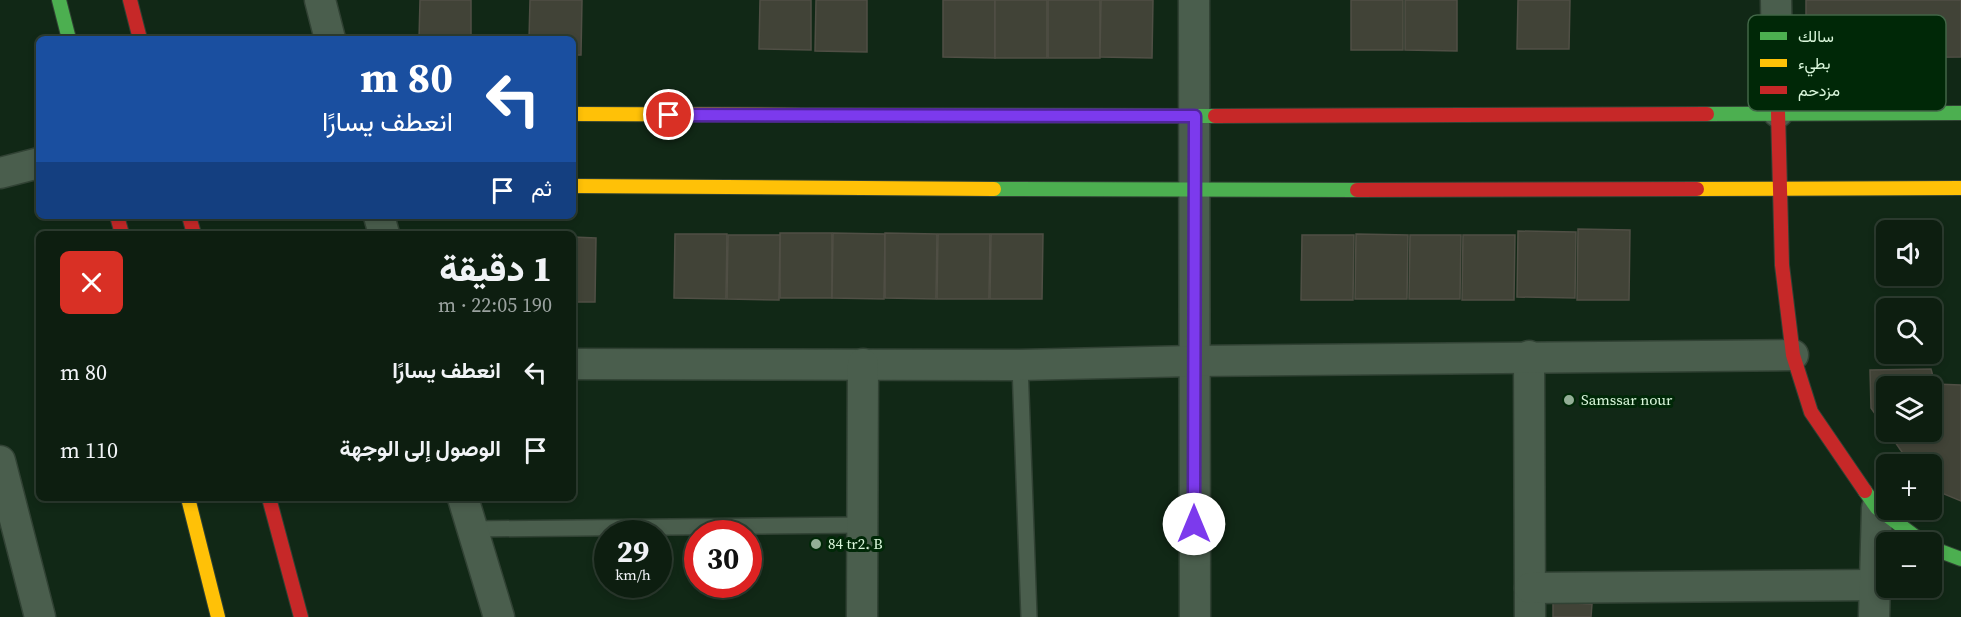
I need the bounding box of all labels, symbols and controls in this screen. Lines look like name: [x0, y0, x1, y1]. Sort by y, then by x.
legend: [1748, 15, 1946, 111]
text: سالك: [1798, 25, 1834, 47]
text: 80 m: [360, 48, 453, 106]
text: بطيء: [1798, 52, 1830, 77]
icon: left: [474, 60, 552, 138]
text: مزدحم: [1798, 79, 1840, 101]
pin: [643, 89, 694, 140]
icon: arrive: [652, 98, 685, 131]
text: انعطف يسارًا: [322, 103, 453, 140]
text: ثم: [531, 173, 552, 203]
icon: arrive: [486, 174, 519, 207]
map controls: [1876, 220, 1942, 598]
button: sound: [1876, 220, 1942, 286]
text: 1 دقيقة: [439, 244, 552, 293]
button: close: [60, 251, 123, 314]
text: 190 m · 22:05: [438, 291, 552, 319]
button: search: [1876, 298, 1942, 364]
text: انعطف يسارًا: [392, 355, 501, 385]
icon: left: [519, 356, 552, 389]
text: 80 m: [60, 357, 107, 387]
button: layers: [1876, 376, 1942, 442]
place label: Samssar nour: [1581, 389, 1673, 410]
marker: Samssar nour: [1562, 393, 1576, 407]
text: الوصول إلى الوجهة: [339, 433, 501, 463]
icon: arrive: [519, 434, 552, 467]
text: 110 m: [60, 435, 118, 465]
button: +: [1876, 454, 1942, 520]
position arrow: [1162, 492, 1226, 556]
speed limit sign: 30: [684, 520, 762, 598]
text: 29: [617, 531, 649, 572]
button: −: [1876, 532, 1942, 598]
place label: 84 tr2. B: [828, 533, 883, 554]
marker: 84 tr2. B: [809, 537, 823, 551]
text: km/h: [615, 564, 651, 585]

